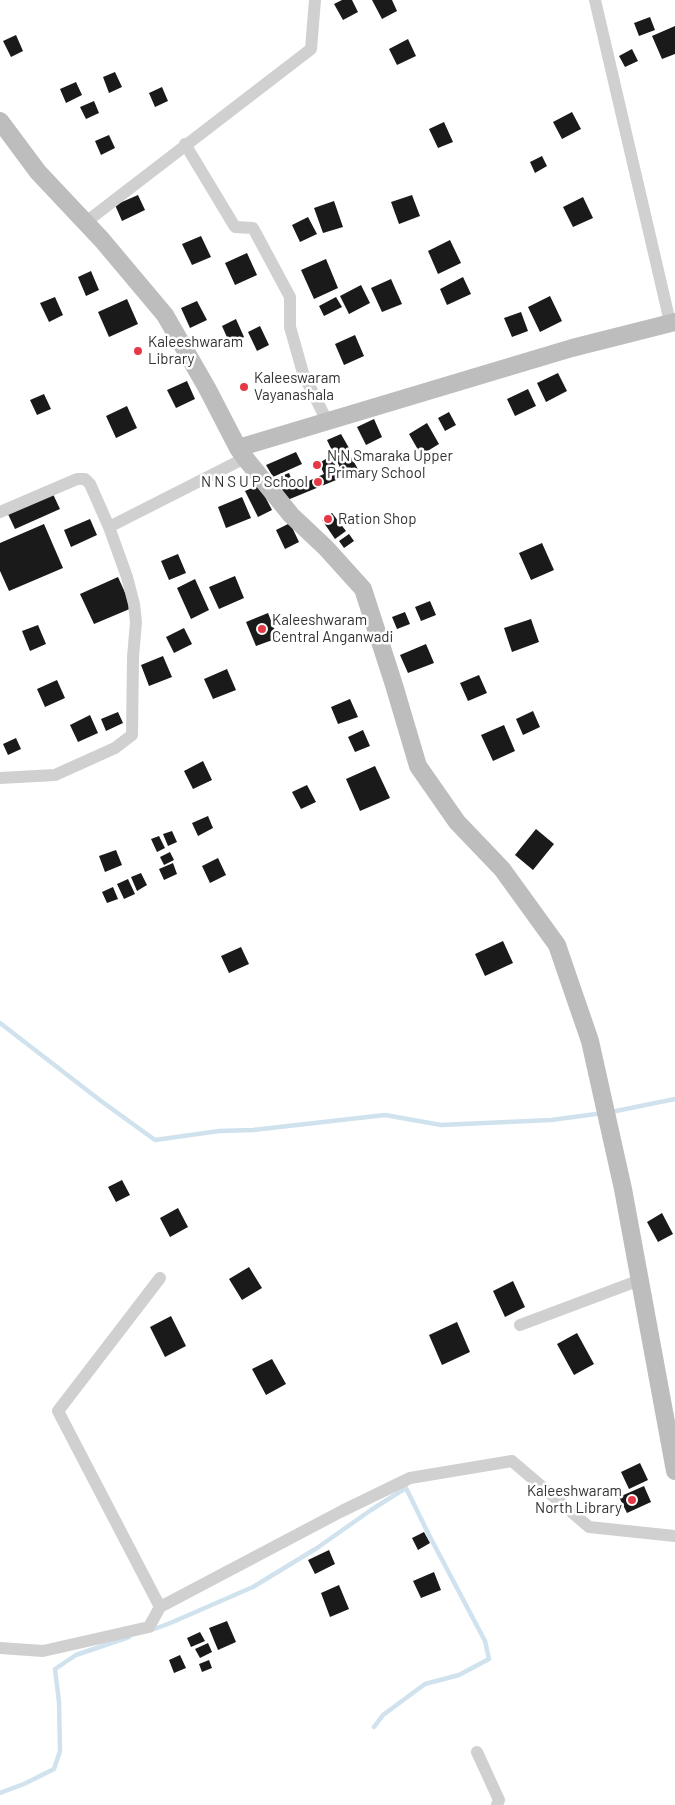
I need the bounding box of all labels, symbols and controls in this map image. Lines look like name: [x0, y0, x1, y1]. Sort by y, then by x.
place label: Kaleeshwaram Library: [148, 333, 243, 368]
marker: Kaleeshwaram Library: [132, 345, 144, 357]
place label: Kaleeswaram Vayanashala: [254, 369, 341, 404]
marker: Kaleeswaram Vayanashala: [238, 381, 250, 393]
place label: N N Smaraka Upper Primary School: [327, 447, 453, 482]
marker: N N Smaraka Upper Primary School: [311, 459, 323, 471]
place label: N N S U P School: [201, 473, 308, 491]
marker: N N S U P School: [312, 476, 324, 488]
place label: Ration Shop: [338, 510, 417, 528]
marker: Ration Shop: [322, 513, 334, 525]
place label: Kaleeshwaram Central Anganwadi: [272, 611, 393, 646]
marker: Kaleeshwaram Central Anganwadi: [256, 623, 268, 635]
place label: Kaleeshwaram North Library: [527, 1482, 622, 1517]
marker: Kaleeshwaram North Library: [626, 1494, 638, 1506]

